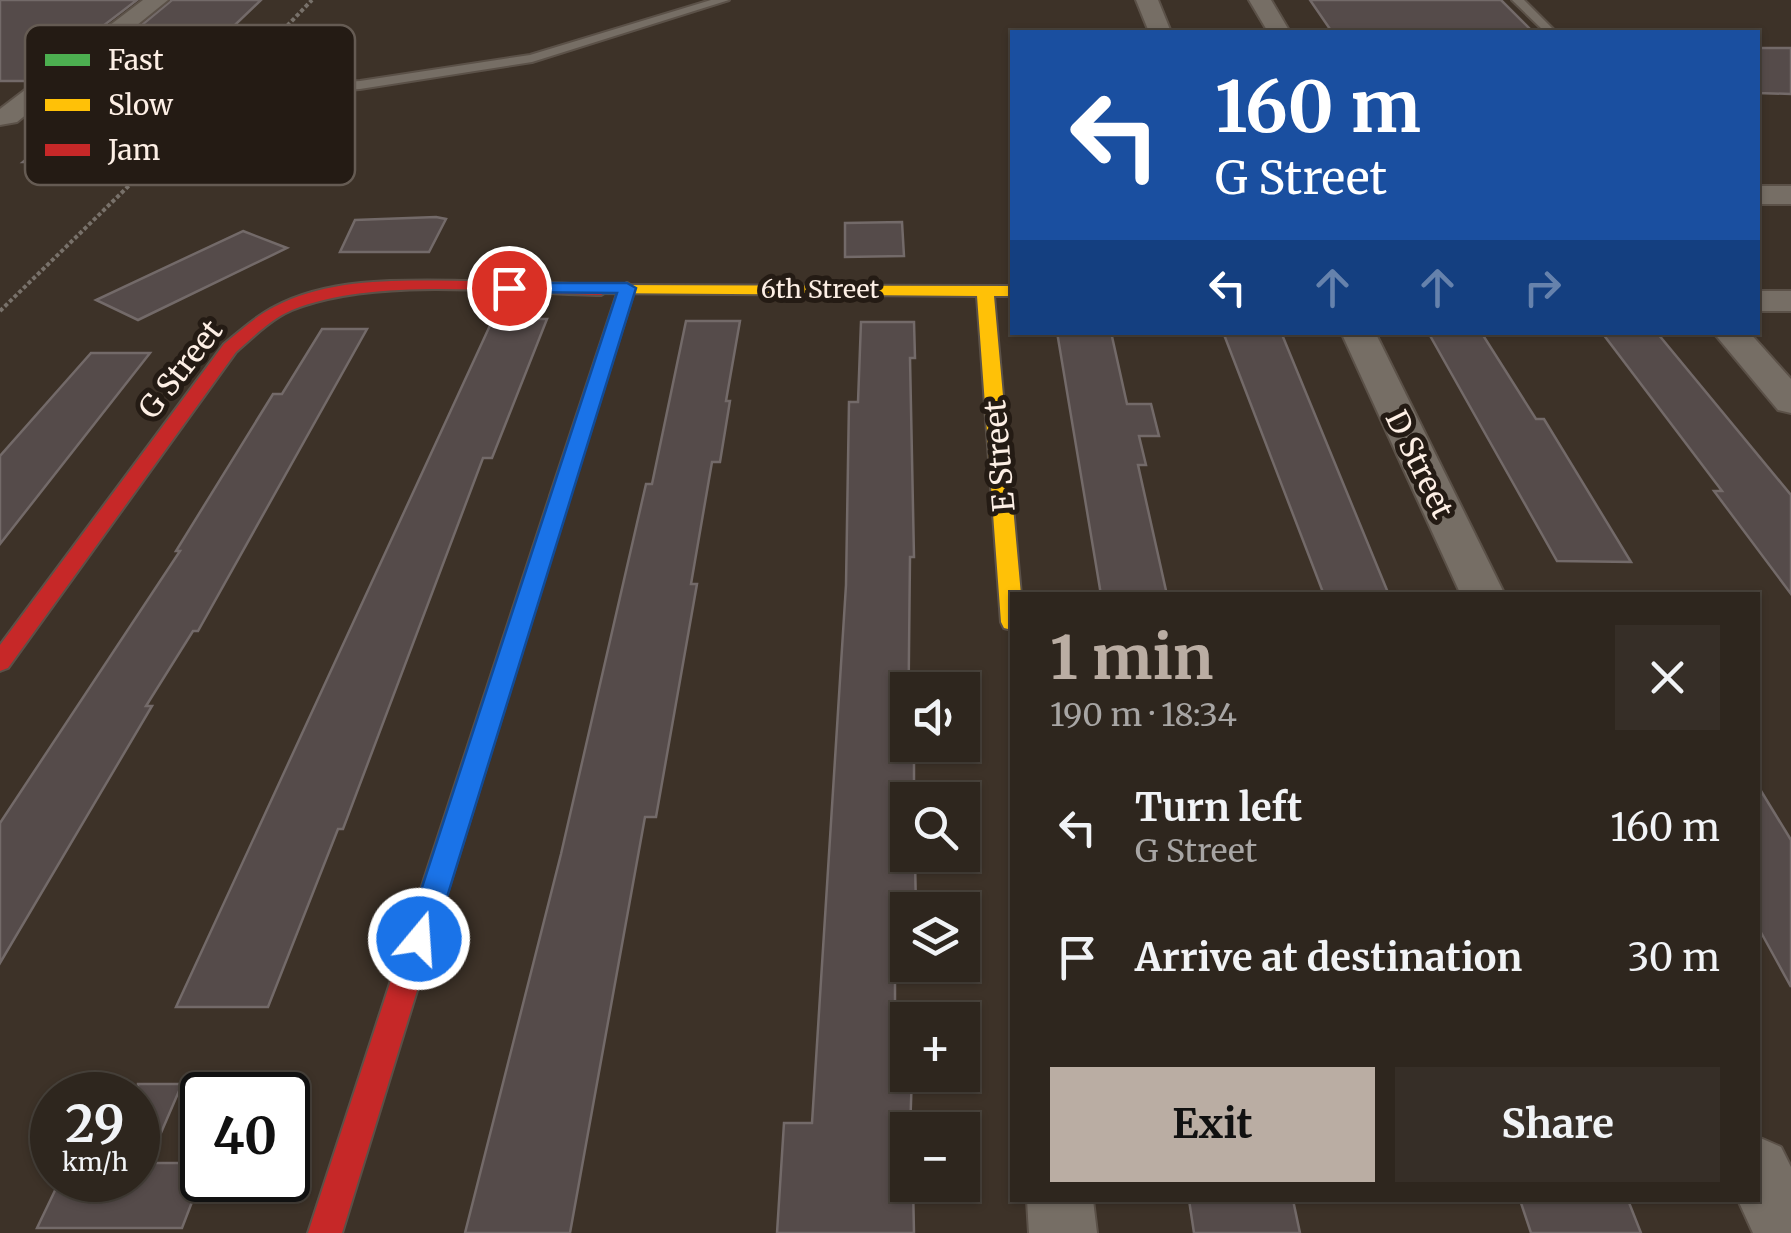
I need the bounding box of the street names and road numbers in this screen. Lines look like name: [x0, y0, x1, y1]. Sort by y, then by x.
street label: 6th Street: [761, 273, 879, 305]
street label: G Street: [130, 312, 230, 426]
street label: E Street: [975, 398, 1023, 513]
street label: D Street: [1378, 404, 1463, 524]

